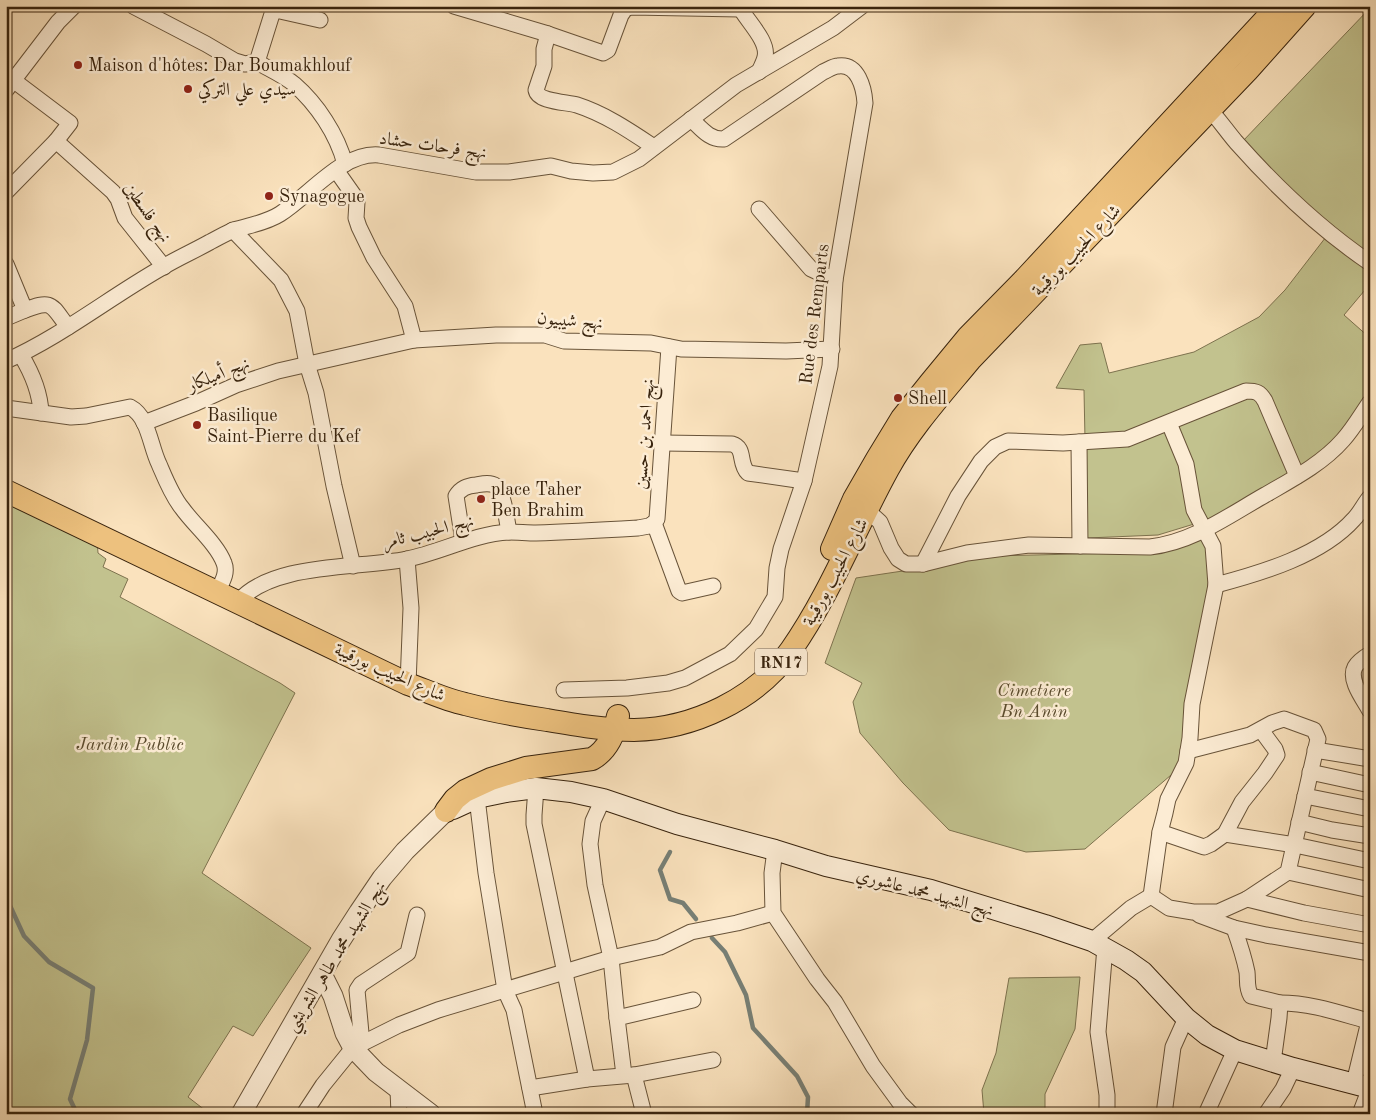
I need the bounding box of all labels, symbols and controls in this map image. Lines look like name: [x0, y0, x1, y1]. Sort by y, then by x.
place label: Maison d'hôtes: Dar Boumakhlouf: [88, 57, 352, 75]
marker: Maison d'hôtes: Dar Boumakhlouf: [72, 59, 84, 71]
place label: سيدي علي التركي: [198, 77, 296, 106]
marker: سيدي علي التركي: [182, 83, 194, 95]
street label: نهج فرحات حشاد: [377, 130, 488, 168]
street label: نهج فلسطين: [115, 179, 174, 249]
place label: Synagogue: [279, 188, 365, 206]
marker: Synagogue: [263, 190, 275, 202]
street label: شارع الحبيب بورقيبة: [1029, 202, 1128, 303]
street label: Rue des Remparts: [797, 243, 833, 385]
street label: نهج شيبيون: [536, 309, 604, 339]
street label: نهج أميلكار: [181, 350, 254, 402]
street label: نهج احمد بن حسين: [632, 378, 664, 490]
place label: Shell: [908, 390, 947, 408]
marker: Shell: [892, 392, 904, 404]
place label: Basilique Saint-Pierre du Kef: [207, 407, 361, 446]
marker: Basilique Saint-Pierre du Kef: [191, 419, 203, 431]
place label: place Taher Ben Brahim: [491, 481, 584, 520]
marker: place Taher Ben Brahim: [475, 493, 487, 505]
street label: نهج الحبيب ثامر: [381, 512, 477, 558]
street label: شارع الحبيب بورقيبة: [800, 516, 876, 632]
street label: شارع الحبيب بورقيبة: [330, 640, 448, 710]
road number: RN17: [755, 649, 807, 676]
park label: Cimetiere Bn Anin: [997, 682, 1071, 721]
park label: Jardin Public: [76, 736, 184, 754]
street label: نهج الشهيد محمد عاشوري: [853, 866, 995, 926]
street label: نهج الشهيد محمد طاهر الشريشي: [282, 878, 396, 1039]

